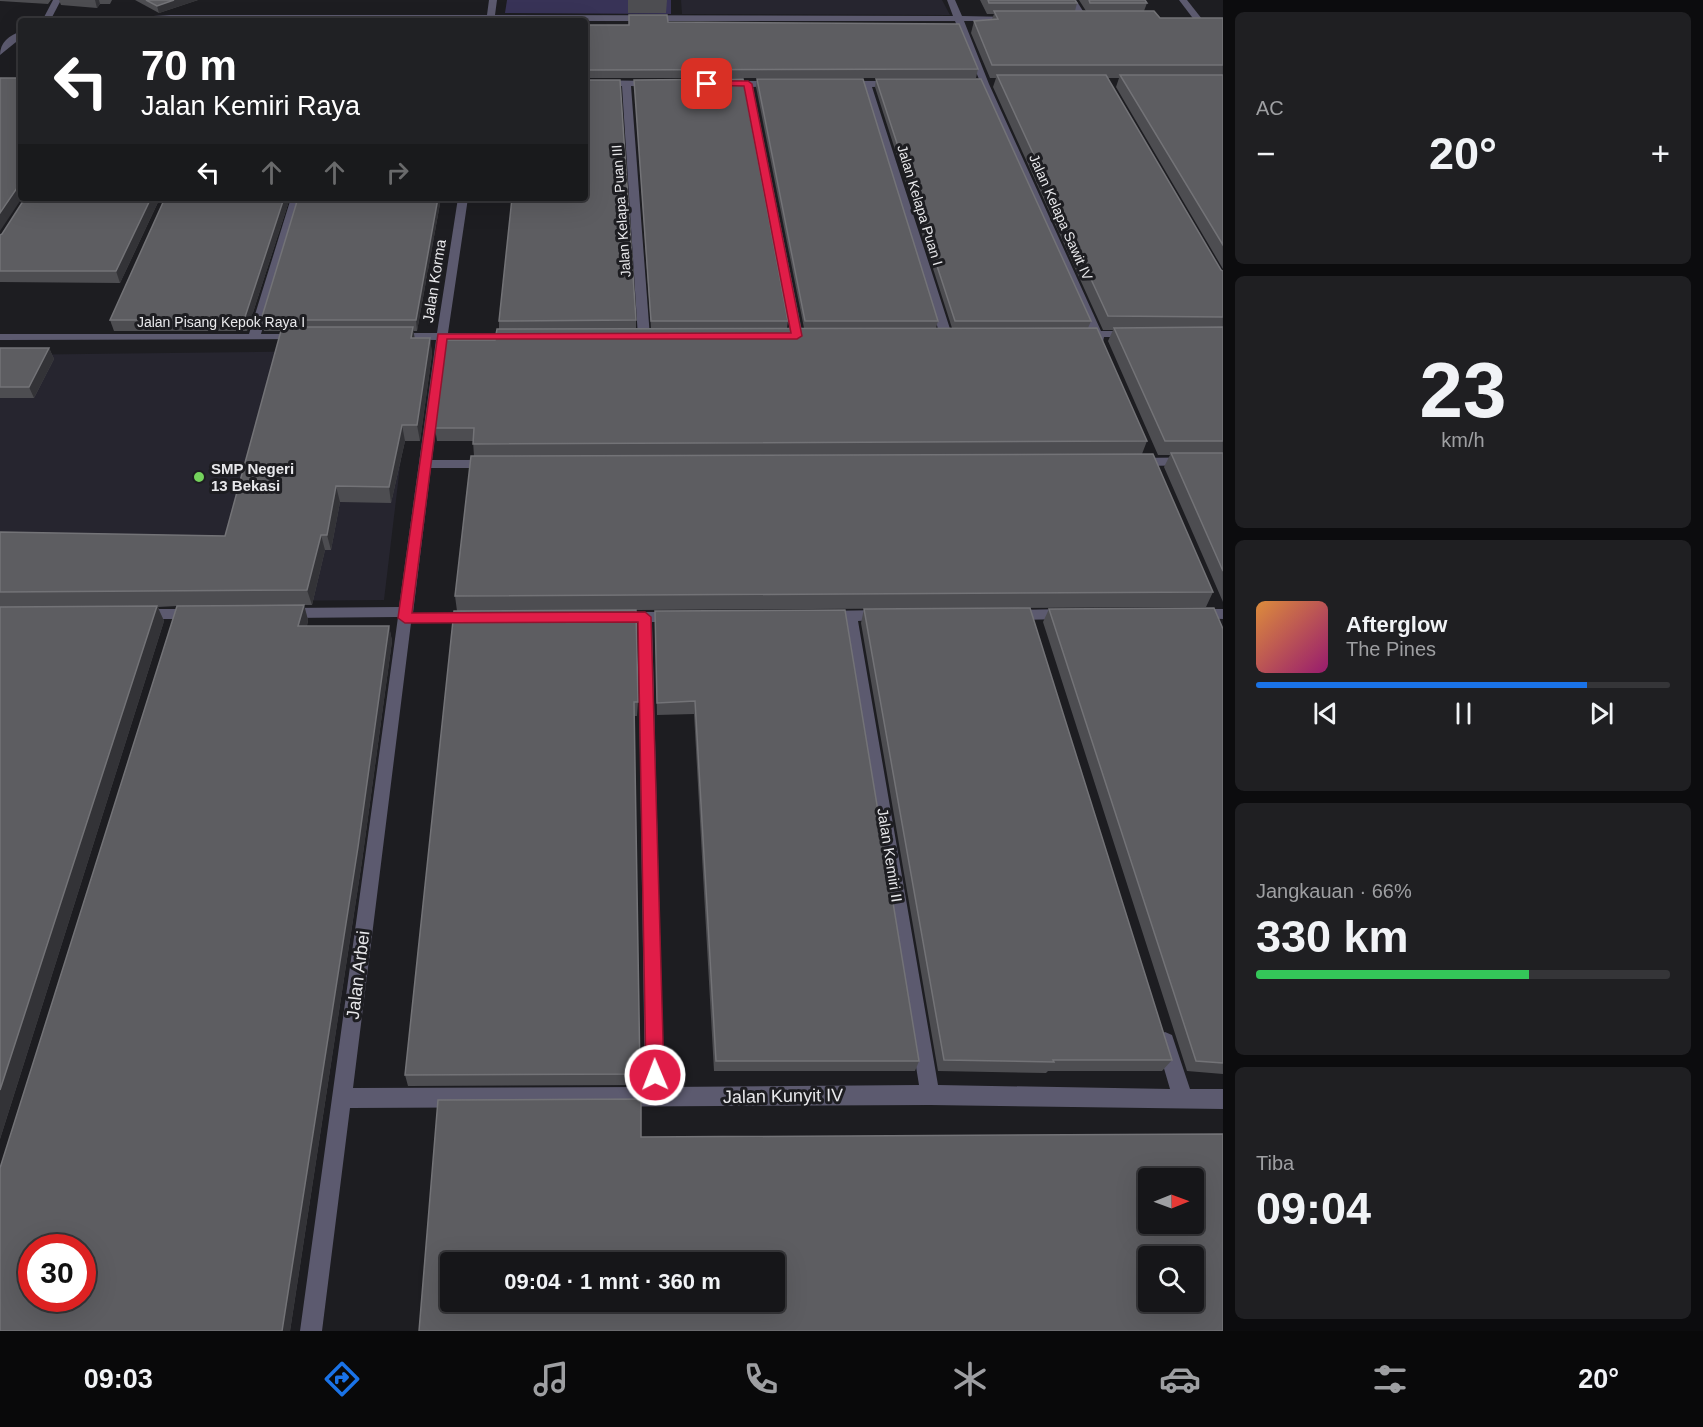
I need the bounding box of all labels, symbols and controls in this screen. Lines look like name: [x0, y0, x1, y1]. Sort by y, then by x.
icon: left: [42, 42, 120, 120]
text: 70 m: [141, 42, 237, 89]
pin: [681, 58, 732, 109]
icon: arrive: [690, 67, 723, 100]
text: Jalan Kemiri Raya: [141, 91, 360, 121]
text: AC: [1256, 97, 1284, 119]
text: 20°: [1429, 128, 1497, 179]
text: −: [1256, 135, 1275, 172]
text: +: [1651, 135, 1670, 172]
street label: Jalan Kelapa Puan I: [894, 143, 946, 267]
street label: Jalan Kelapa Puan III: [608, 144, 634, 278]
street label: Jalan Kelapa Sawit IV: [1026, 152, 1096, 283]
icon: left: [192, 156, 225, 189]
icon: ahead: [255, 156, 288, 189]
icon: ahead: [318, 156, 351, 189]
icon: right: [381, 156, 414, 189]
street label: Jalan Korma: [419, 237, 449, 324]
street label: Jalan Pisang Kepok Raya I: [137, 314, 305, 330]
text: 23: [1420, 346, 1506, 434]
text: km/h: [1441, 429, 1485, 451]
place label: SMP Negeri 13 Bekasi: [211, 460, 294, 494]
marker: SMP Negeri 13 Bekasi: [192, 470, 206, 484]
text: Afterglow: [1346, 612, 1447, 637]
text: The Pines: [1346, 638, 1436, 660]
icon: previous: [1309, 697, 1342, 730]
icon: pause: [1447, 697, 1480, 730]
icon: next: [1585, 697, 1618, 730]
street label: Jalan Kemiri II: [874, 807, 906, 903]
text: Jangkauan · 66%: [1256, 880, 1412, 902]
text: 330 km: [1256, 911, 1409, 962]
street label: Jalan Arbei: [343, 930, 373, 1020]
position arrow: [623, 1043, 687, 1107]
street label: Jalan Kunyit IV: [723, 1085, 843, 1107]
text: Tiba: [1256, 1152, 1294, 1174]
north arrow: [1138, 1168, 1204, 1234]
map controls: [1138, 1168, 1204, 1312]
text: 09:04: [1256, 1183, 1371, 1234]
speed limit sign: 30: [18, 1234, 96, 1312]
button: search: [1138, 1246, 1204, 1312]
text: 09:04 · 1 mnt · 360 m: [504, 1269, 721, 1294]
icon: directions: [321, 1358, 363, 1400]
icon: music: [530, 1358, 572, 1400]
icon: phone: [740, 1358, 782, 1400]
icon: climate: [949, 1358, 991, 1400]
icon: car: [1159, 1358, 1201, 1400]
icon: filters: [1369, 1358, 1411, 1400]
text: 09:03: [84, 1364, 153, 1394]
text: 20°: [1578, 1364, 1619, 1394]

